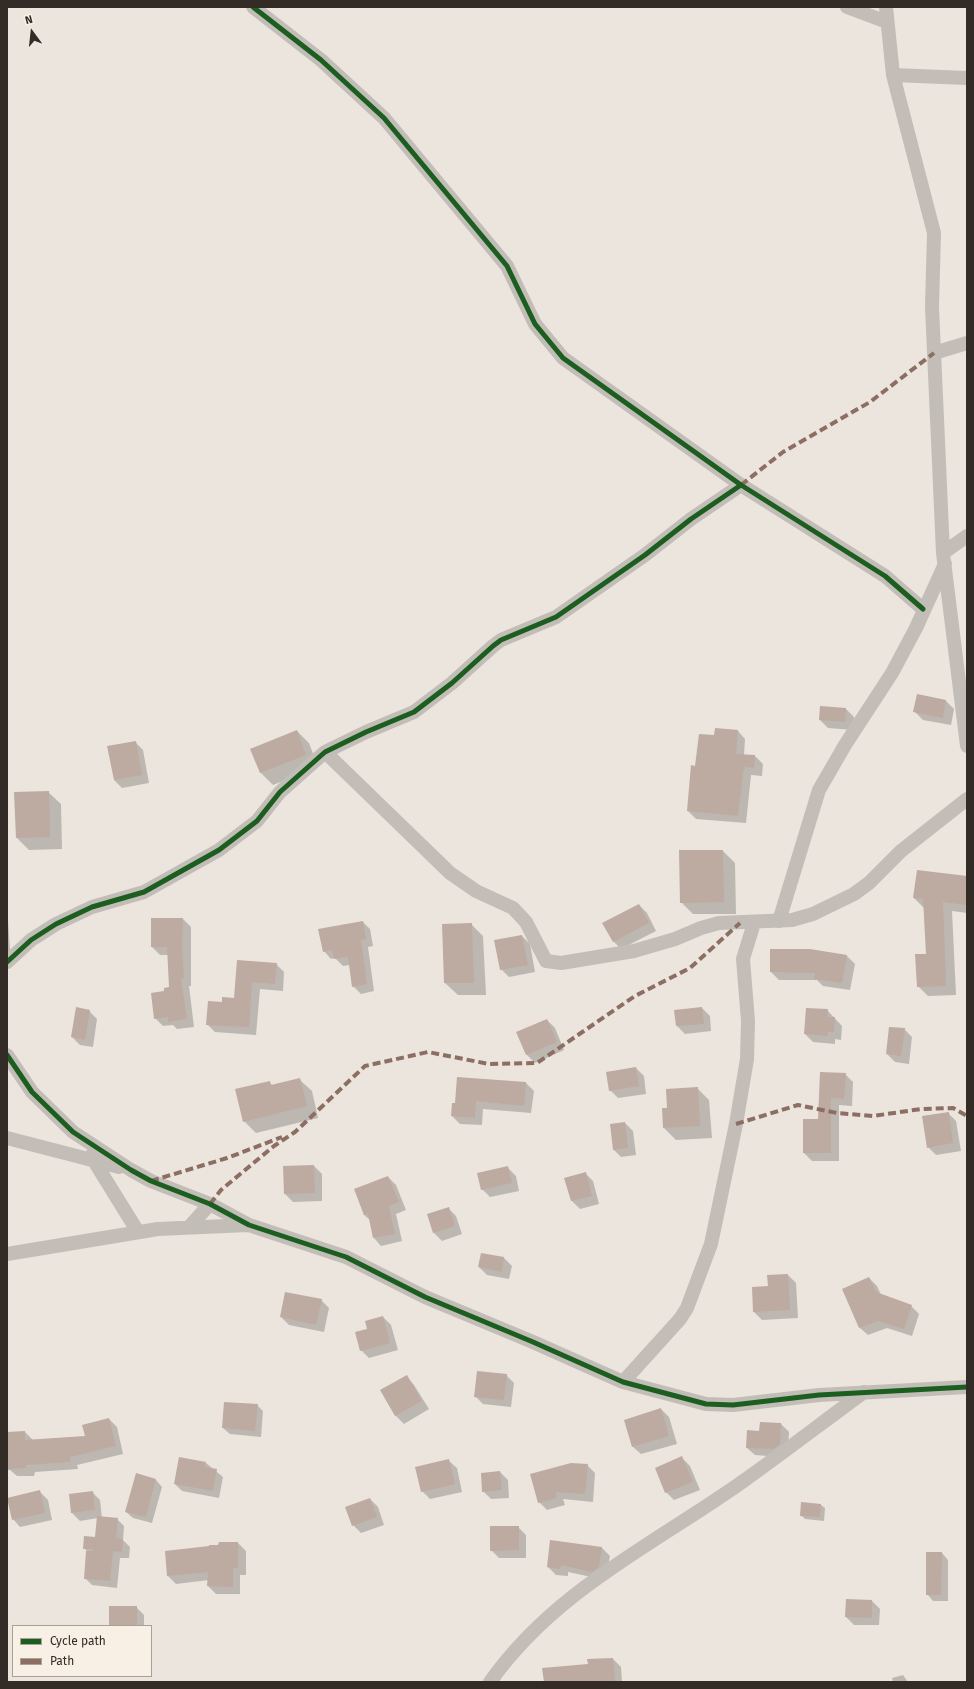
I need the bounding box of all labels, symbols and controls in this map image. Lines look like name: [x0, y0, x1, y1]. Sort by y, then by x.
north arrow: [12, 12, 52, 52]
text: N: [24, 13, 34, 27]
legend: [12, 1625, 152, 1677]
text: Cycle path: [50, 1634, 106, 1648]
text: Path: [50, 1654, 74, 1668]

